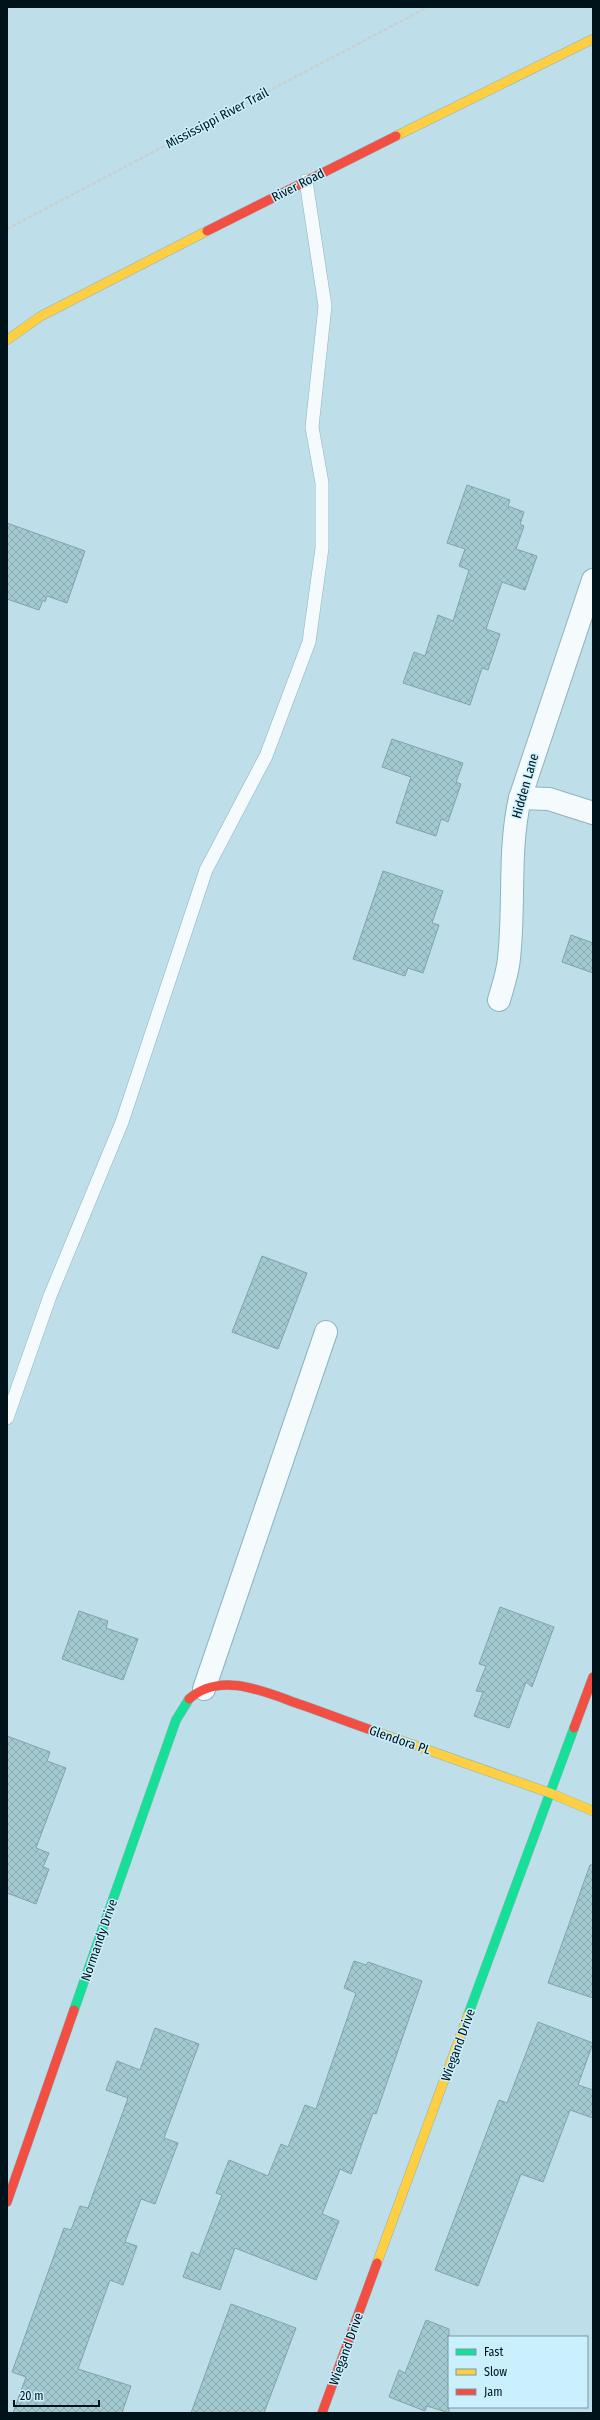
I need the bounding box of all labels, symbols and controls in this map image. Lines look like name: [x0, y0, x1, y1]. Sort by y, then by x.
street label: Mississippi River Trail: [163, 84, 271, 151]
street label: River Road: [269, 165, 327, 205]
street label: Hidden Lane: [509, 752, 541, 820]
street label: Glendora PL: [367, 1722, 433, 1758]
street label: Normandy Drive: [78, 1897, 120, 1983]
street label: Wiegand Drive: [438, 2007, 478, 2083]
street label: Wiegand Drive: [326, 2311, 366, 2387]
legend: [448, 2336, 588, 2408]
text: Fast: [484, 2345, 503, 2359]
text: Slow: [484, 2365, 507, 2379]
scale bar: [14, 2382, 99, 2408]
text: Jam: [484, 2385, 502, 2399]
text: 20 m: [20, 2389, 44, 2403]

